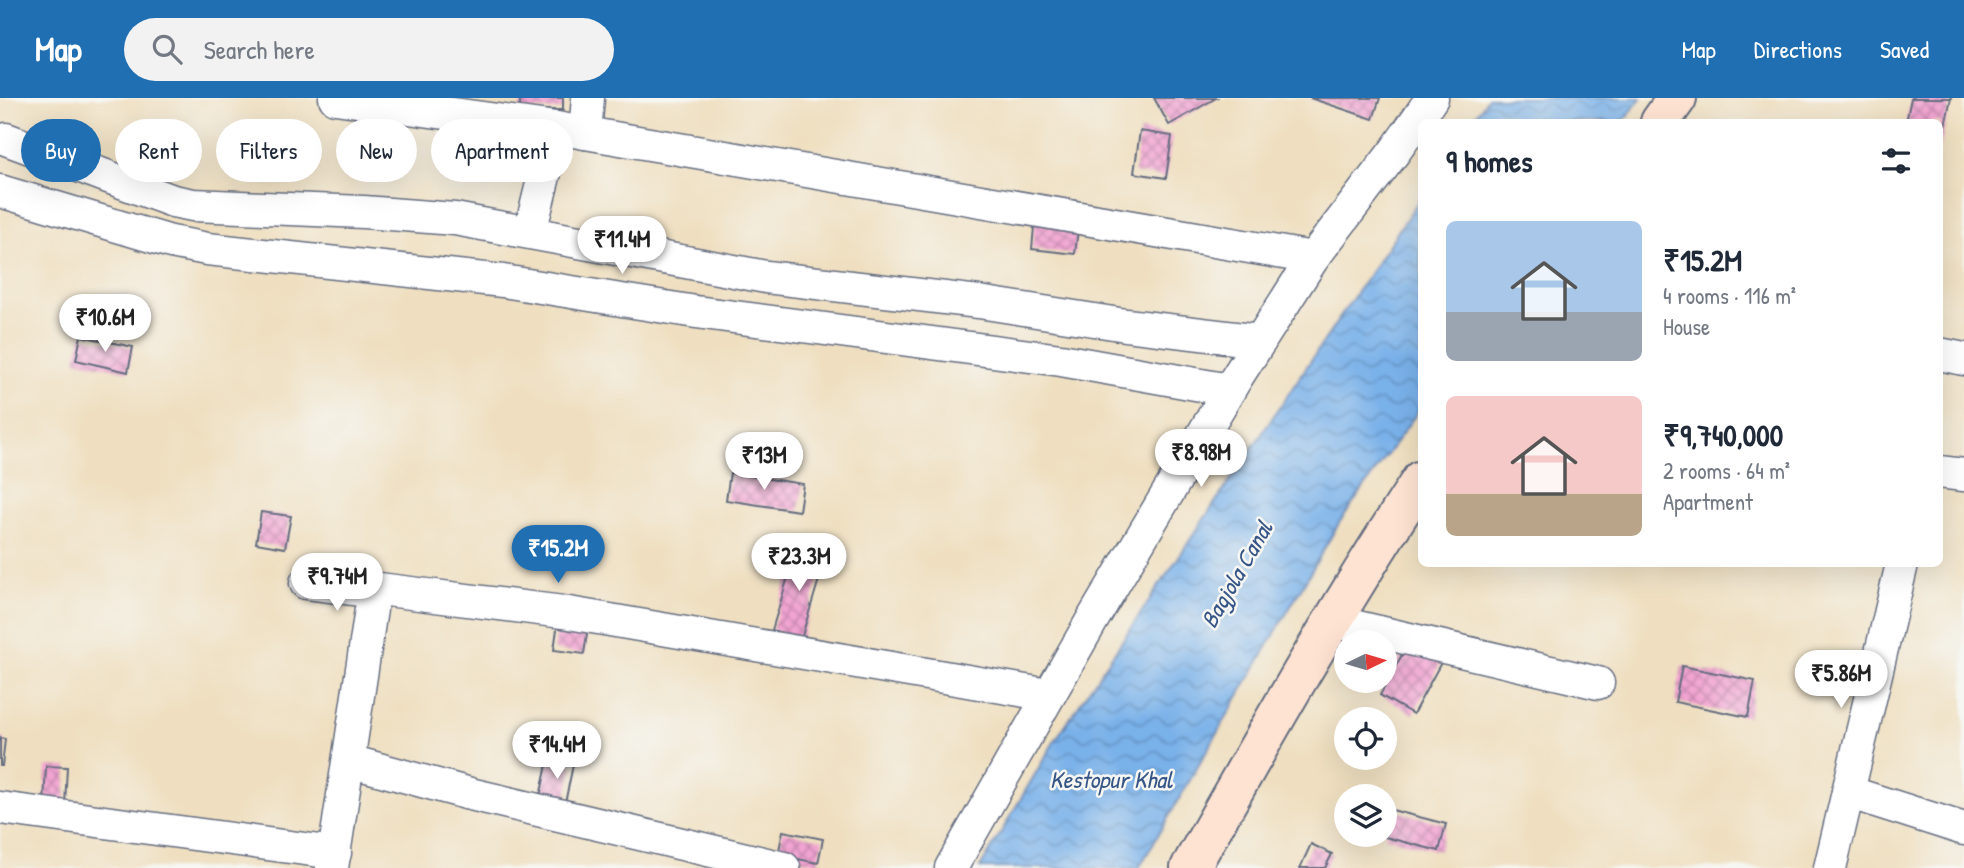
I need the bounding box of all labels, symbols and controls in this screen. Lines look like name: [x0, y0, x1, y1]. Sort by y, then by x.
search box: [124, 18, 614, 81]
text: Map: [35, 27, 82, 71]
icon: search: [148, 30, 186, 68]
text: Search here: [204, 32, 315, 67]
text: Map: [1682, 33, 1716, 65]
text: Directions: [1754, 33, 1842, 65]
text: Saved: [1880, 33, 1929, 65]
chip: Buy: [21, 119, 101, 182]
chip: Rent: [115, 119, 202, 182]
chip: Filters: [216, 119, 322, 182]
chip: New: [336, 119, 417, 182]
chip: Apartment: [431, 119, 573, 182]
text: 9 homes: [1446, 141, 1533, 181]
icon: filters: [1877, 142, 1915, 180]
pin: ₹11.4M: [565, 216, 679, 276]
text: ₹11.4M: [593, 223, 651, 254]
text: ₹15.2M: [1663, 240, 1742, 280]
icon: home: [1502, 249, 1586, 333]
text: 4 rooms · 116 m²: [1663, 280, 1796, 311]
pin: ₹10.6M: [48, 294, 162, 354]
text: ₹10.6M: [75, 301, 135, 332]
text: House: [1663, 311, 1710, 342]
text: ₹9,740,000: [1663, 415, 1783, 455]
icon: home: [1502, 424, 1586, 508]
pin: ₹8.98M: [1144, 430, 1258, 489]
pin: ₹13M: [723, 432, 805, 492]
text: ₹8.98M: [1171, 436, 1231, 467]
text: ₹13M: [741, 439, 787, 470]
text: 2 rooms · 64 m²: [1663, 455, 1790, 486]
text: Apartment: [1663, 486, 1753, 517]
water label: Bagjola Canal: [1193, 513, 1281, 634]
pin: ₹15.2M: [501, 526, 615, 585]
text: ₹15.2M: [528, 532, 588, 563]
pin: ₹23.3M: [742, 533, 856, 593]
text: ₹23.3M: [767, 540, 831, 571]
pin: ₹9.74M: [280, 554, 394, 613]
text: ₹9.74M: [307, 560, 367, 591]
north arrow: [1334, 630, 1396, 693]
map controls: [1334, 630, 1397, 847]
pin: ₹5.86M: [1784, 650, 1898, 710]
text: ₹5.86M: [1811, 657, 1871, 688]
button: locate: [1334, 707, 1397, 770]
pin: ₹14.4M: [500, 722, 614, 781]
text: ₹14.4M: [528, 728, 586, 759]
water label: Kestopur Khal: [1050, 763, 1174, 796]
button: layers: [1334, 784, 1397, 847]

